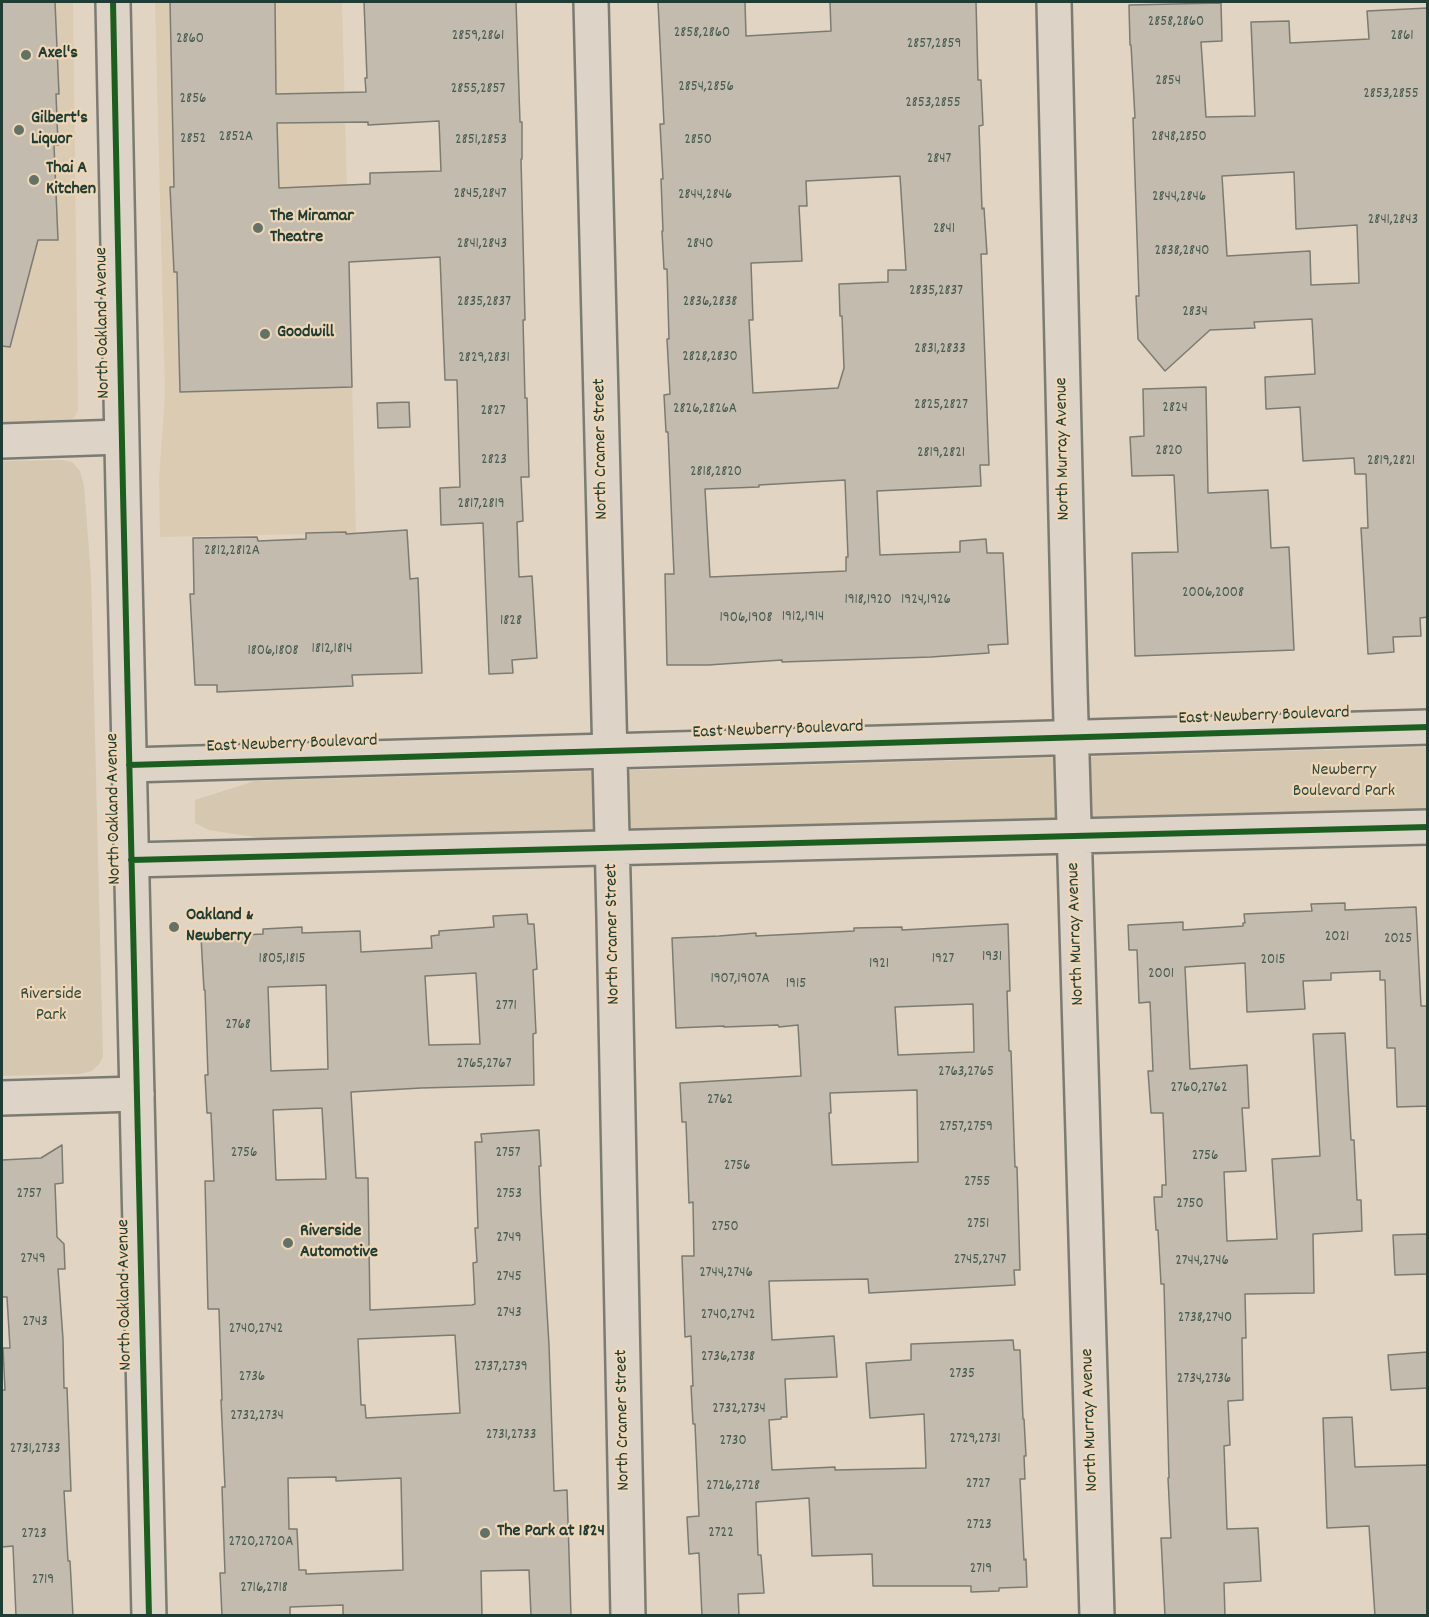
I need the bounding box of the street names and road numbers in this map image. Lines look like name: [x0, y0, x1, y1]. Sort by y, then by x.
street label: North Oakland Avenue: [92, 247, 116, 399]
street label: North Murray Avenue: [1052, 377, 1076, 521]
street label: North Cramer Street: [590, 378, 614, 520]
street label: East Newberry Boulevard: [1178, 703, 1350, 731]
street label: East Newberry Boulevard: [692, 717, 864, 745]
street label: East Newberry Boulevard: [206, 731, 378, 759]
street label: North Oakland Avenue: [103, 733, 127, 885]
street label: North Murray Avenue: [1064, 862, 1090, 1006]
street label: North Cramer Street: [602, 863, 626, 1005]
street label: North Oakland Avenue: [114, 1219, 138, 1371]
street label: North Murray Avenue: [1078, 1348, 1104, 1492]
street label: North Cramer Street: [612, 1349, 636, 1491]

